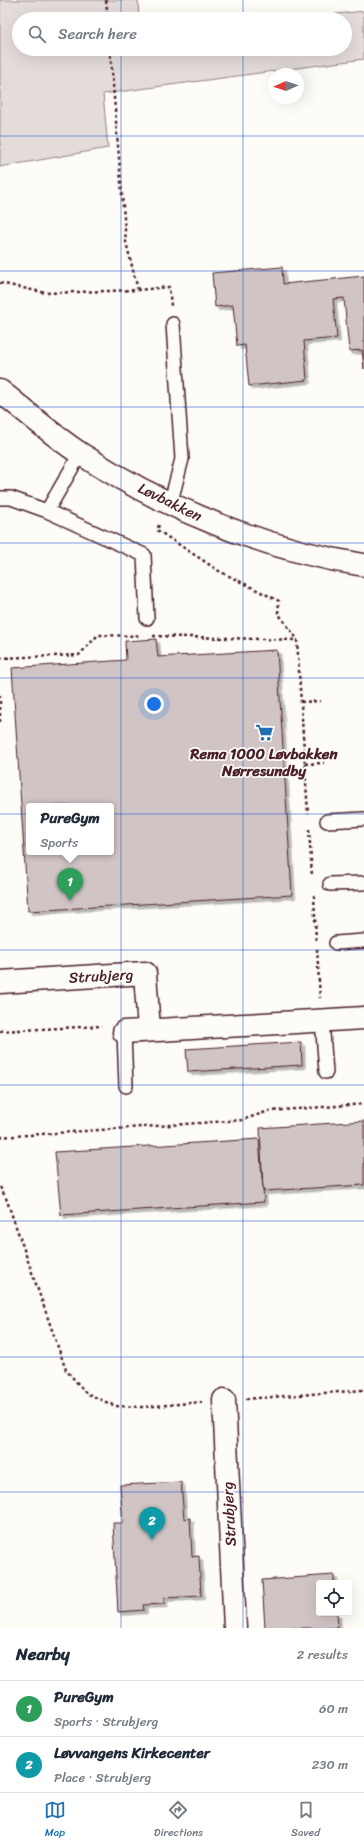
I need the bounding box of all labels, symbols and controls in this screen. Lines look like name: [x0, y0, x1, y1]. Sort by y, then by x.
search box: [12, 12, 352, 56]
text: Search here: [58, 21, 137, 47]
icon: search: [26, 23, 48, 45]
north arrow: [268, 68, 304, 104]
street label: Løvbakken: [133, 475, 207, 529]
your location: [144, 694, 164, 714]
supermarket icon: Rema 1000 Løvbakken Nørresundby: [254, 723, 274, 743]
place label: Rema 1000 Løvbakken Nørresundby: [189, 741, 339, 784]
popup: [26, 803, 114, 855]
text: PureGym: [40, 805, 100, 831]
text: Sports: [40, 831, 78, 854]
pin: 1: [57, 868, 83, 901]
street label: Strubjerg: [68, 961, 134, 991]
street label: Strubjerg: [214, 1481, 244, 1547]
pin: 2: [139, 1507, 165, 1540]
map controls: [316, 1580, 352, 1616]
button: locate: [316, 1580, 352, 1616]
text: Nearby: [16, 1639, 70, 1669]
text: 2 results: [297, 1643, 348, 1666]
text: PureGym: [54, 1684, 114, 1710]
text: 1: [26, 1697, 32, 1720]
text: 60 m: [319, 1697, 348, 1720]
text: Sports · Strubjerg: [54, 1710, 158, 1733]
text: Løvvangens Kirkecenter: [54, 1740, 210, 1766]
text: 2: [25, 1753, 33, 1776]
text: 230 m: [312, 1753, 348, 1776]
text: Place · Strubjerg: [54, 1766, 151, 1789]
tab: Map: [44, 1799, 66, 1842]
tab: Directions: [154, 1799, 203, 1842]
tab: Saved: [291, 1799, 320, 1842]

